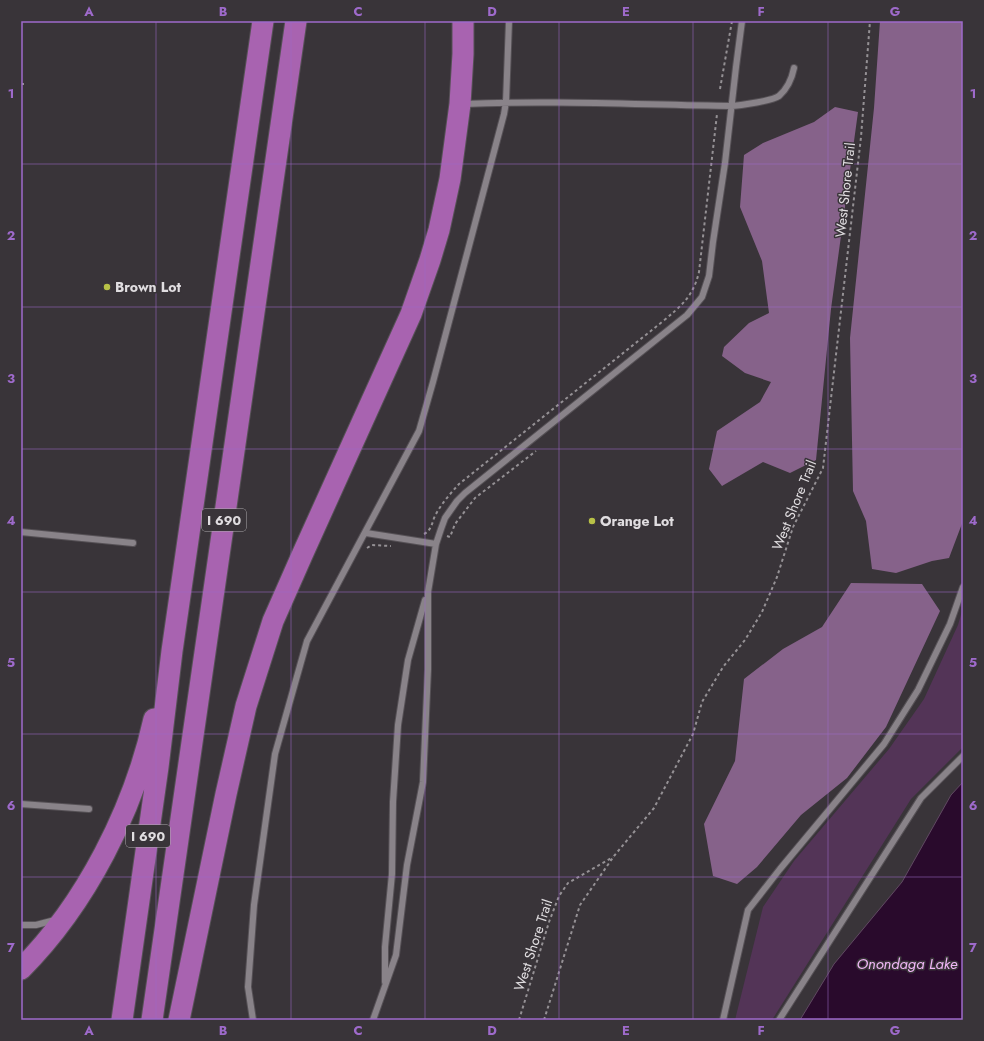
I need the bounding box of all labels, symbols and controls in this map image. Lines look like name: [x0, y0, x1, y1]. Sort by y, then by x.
text: A: [83, 2, 94, 21]
text: B: [219, 2, 228, 21]
text: C: [353, 2, 363, 21]
text: D: [487, 2, 497, 21]
text: E: [622, 2, 630, 21]
text: F: [757, 2, 765, 21]
text: G: [890, 2, 901, 21]
text: 1: [8, 84, 14, 103]
text: 1: [970, 84, 976, 103]
street label: West Shore Trail: [830, 141, 860, 239]
text: 2: [7, 226, 15, 245]
text: 2: [969, 226, 977, 245]
place label: Brown Lot: [115, 277, 181, 297]
marker: Brown Lot: [102, 282, 112, 292]
text: 3: [7, 369, 15, 388]
text: 3: [969, 369, 977, 388]
street label: West Shore Trail: [767, 457, 821, 553]
road number: I 690: [202, 509, 246, 531]
text: 4: [6, 511, 16, 530]
place label: Orange Lot: [600, 511, 674, 531]
text: 4: [968, 511, 978, 530]
marker: Orange Lot: [587, 516, 597, 526]
text: 5: [7, 653, 15, 672]
text: 5: [969, 653, 977, 672]
text: 6: [7, 796, 16, 815]
text: 6: [969, 796, 978, 815]
road number: I 690: [126, 825, 170, 847]
street label: West Shore Trail: [509, 896, 557, 994]
text: 7: [7, 938, 15, 957]
text: 7: [969, 938, 977, 957]
water label: Onondaga Lake: [857, 953, 958, 975]
text: A: [83, 1021, 94, 1040]
text: B: [219, 1021, 228, 1040]
text: C: [353, 1021, 363, 1040]
text: D: [487, 1021, 497, 1040]
text: E: [622, 1021, 630, 1040]
text: F: [757, 1021, 765, 1040]
text: G: [890, 1021, 901, 1040]

